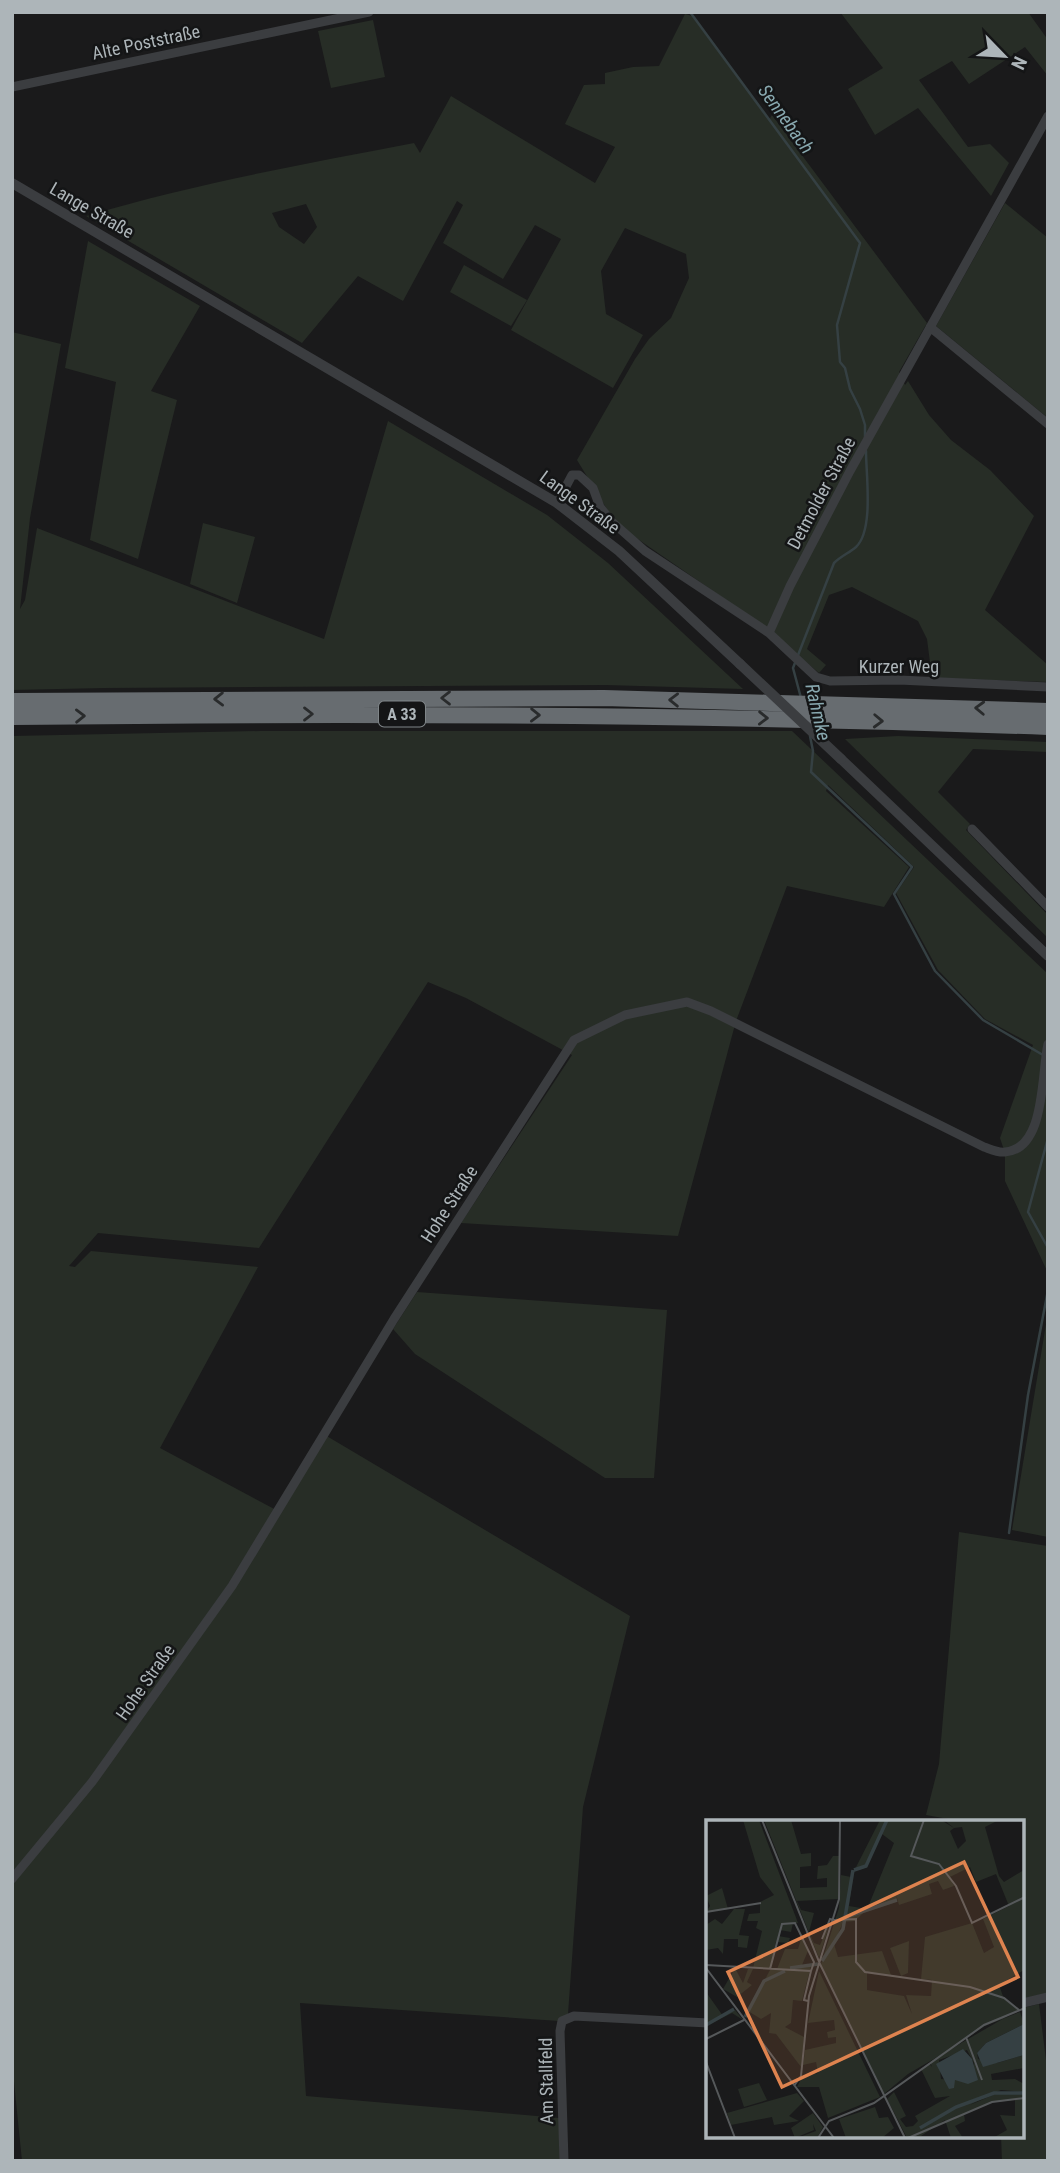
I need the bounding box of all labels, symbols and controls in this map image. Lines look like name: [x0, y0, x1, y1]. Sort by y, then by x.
street label: Alte Poststraße: [90, 20, 202, 64]
north arrow: [969, 21, 1039, 91]
text: N: [1006, 53, 1032, 73]
water label: Sennebach: [753, 80, 819, 158]
street label: Lange Straße: [46, 178, 138, 242]
street label: Detmolder Straße: [783, 433, 859, 553]
street label: Lange Straße: [536, 466, 624, 538]
street label: Kurzer Weg: [859, 656, 939, 677]
water label: Rahmke: [800, 681, 836, 743]
one-way arrow: [441, 690, 451, 706]
one-way arrow: [213, 691, 224, 707]
one-way arrow: [668, 692, 679, 708]
one-way arrow: [974, 701, 985, 716]
road number: A 33: [379, 702, 425, 726]
one-way arrow: [303, 706, 314, 722]
one-way arrow: [531, 707, 541, 723]
one-way arrow: [75, 709, 86, 724]
one-way arrow: [758, 710, 769, 726]
one-way arrow: [873, 713, 884, 729]
street label: Hohe Straße: [416, 1161, 482, 1247]
street label: Hohe Straße: [111, 1640, 179, 1724]
inset map: [706, 1820, 1025, 2138]
street label: Am Stallfeld: [535, 2038, 557, 2124]

